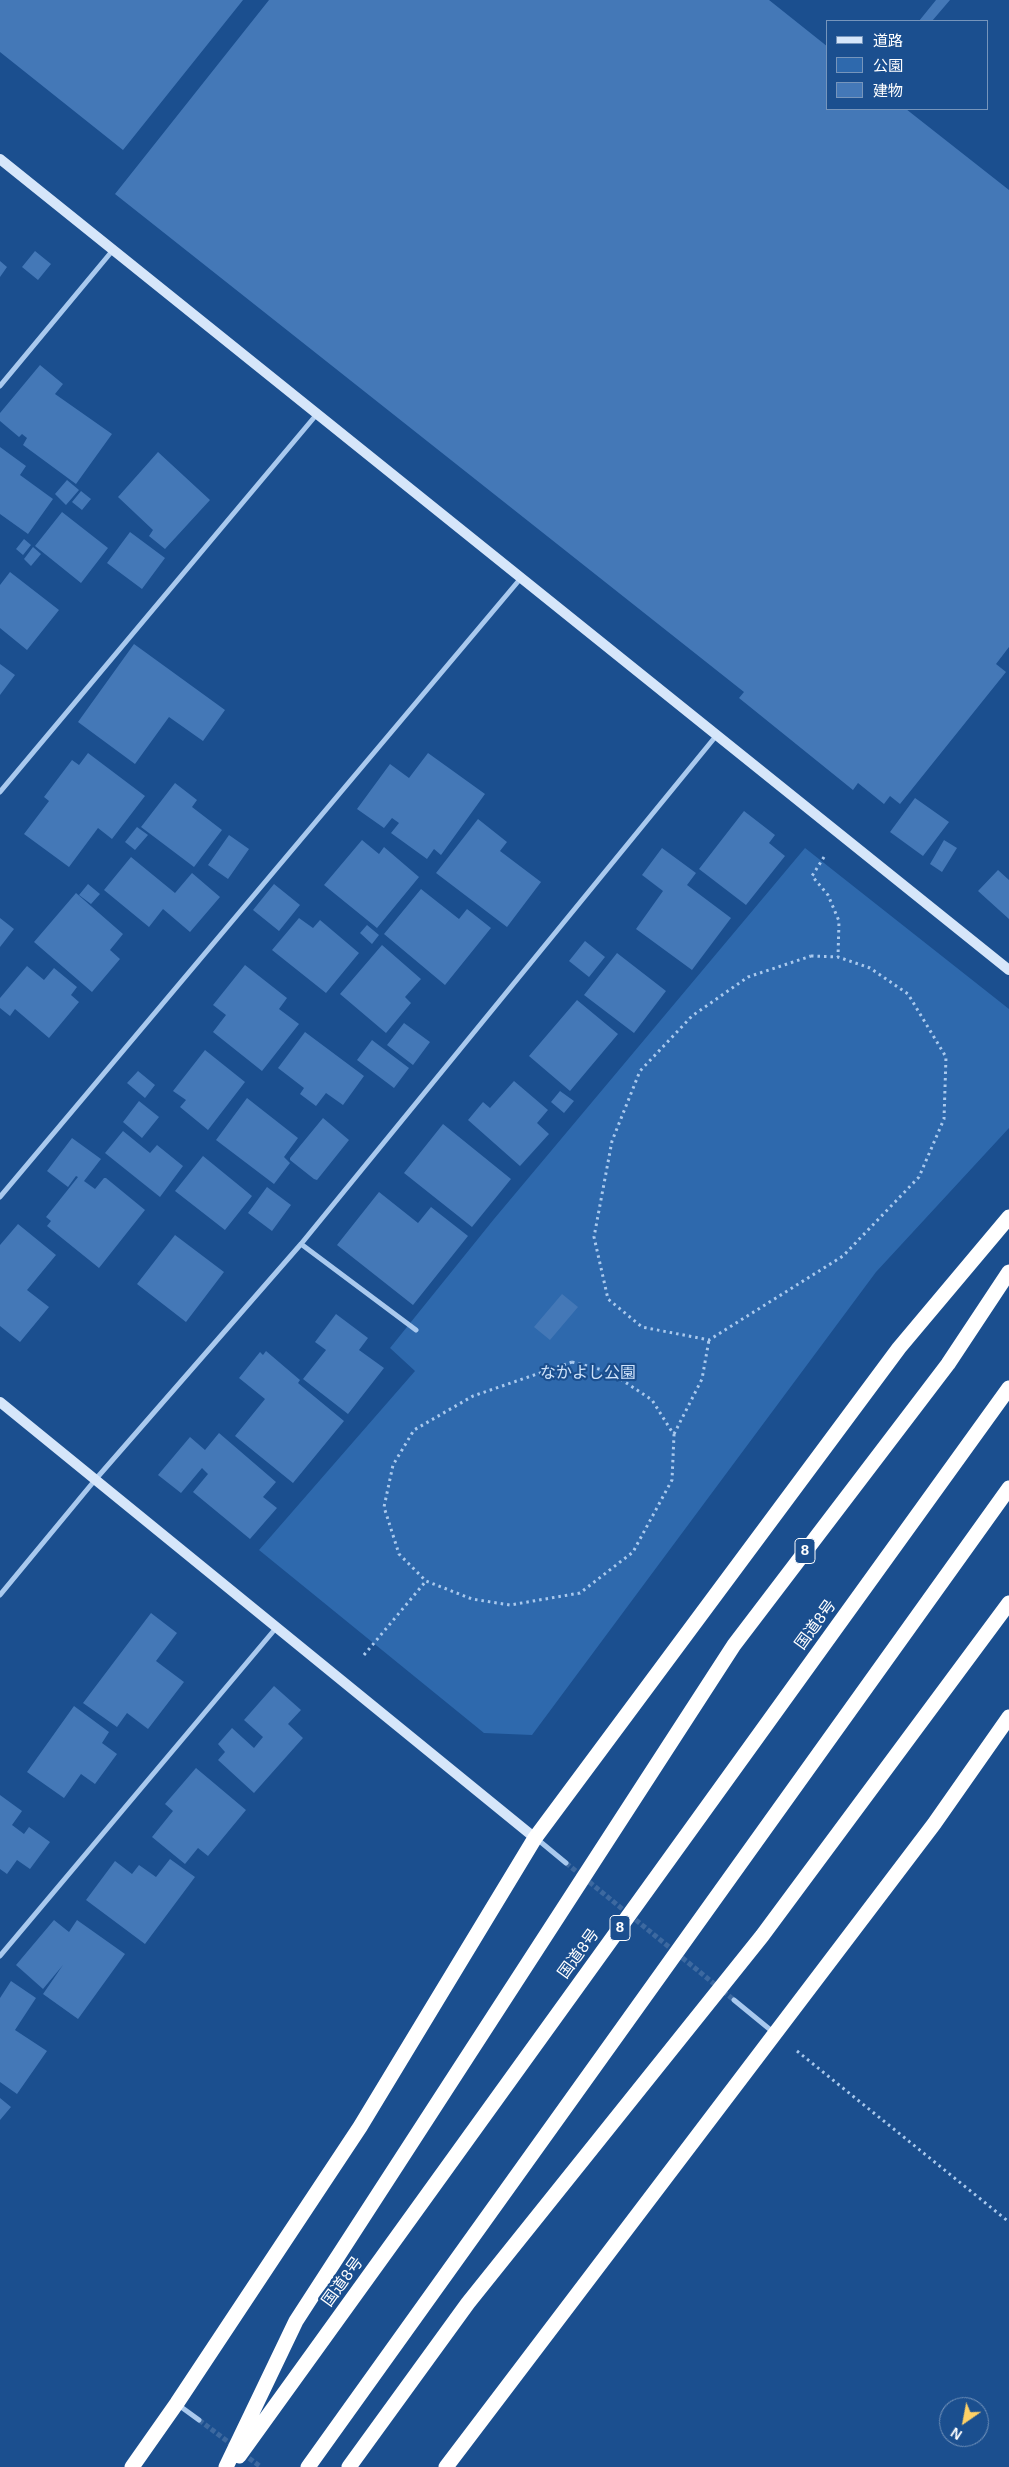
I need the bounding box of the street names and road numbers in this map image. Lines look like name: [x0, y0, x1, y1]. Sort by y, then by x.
road number: 8: [795, 1538, 815, 1564]
street label: 国道8号: [792, 1596, 840, 1654]
road number: 8: [610, 1916, 630, 1940]
street label: 国道8号: [555, 1925, 603, 1983]
street label: 国道8号: [319, 2253, 367, 2311]

